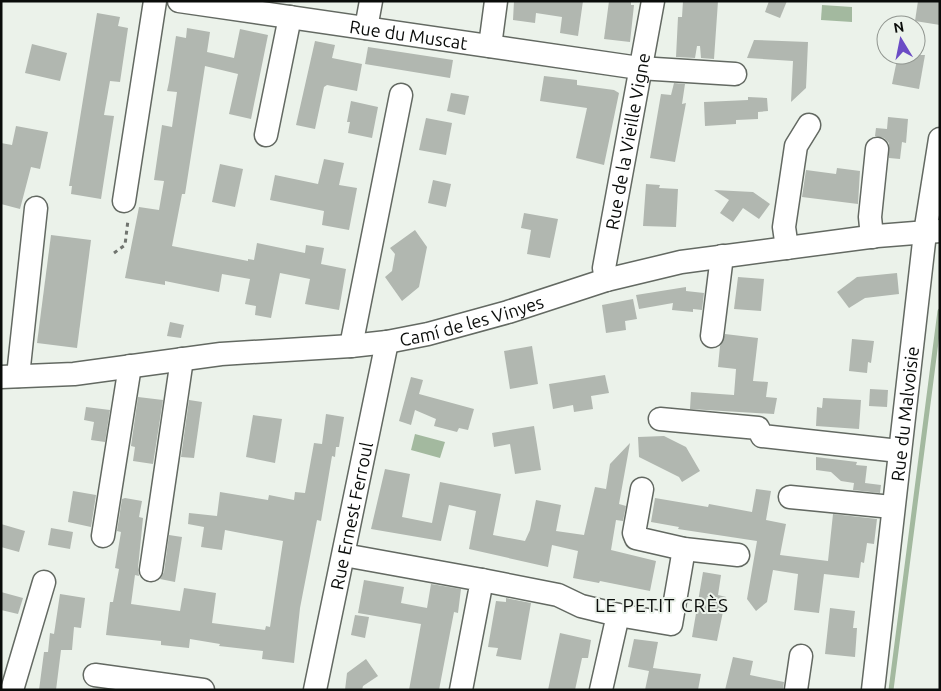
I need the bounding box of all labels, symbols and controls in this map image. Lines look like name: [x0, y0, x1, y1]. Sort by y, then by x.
north arrow: [876, 15, 926, 65]
street label: Rue du Muscat: [348, 16, 469, 53]
text: N: [892, 18, 905, 36]
street label: Rue de la Vieille Vigne: [601, 51, 653, 231]
street label: Camí de les Vinyes: [398, 291, 546, 349]
street label: Rue du Malvoisie: [887, 345, 922, 482]
street label: Rue Ernest Ferroul: [326, 440, 376, 591]
district label: LE PETIT CRÈS: [595, 594, 729, 616]

